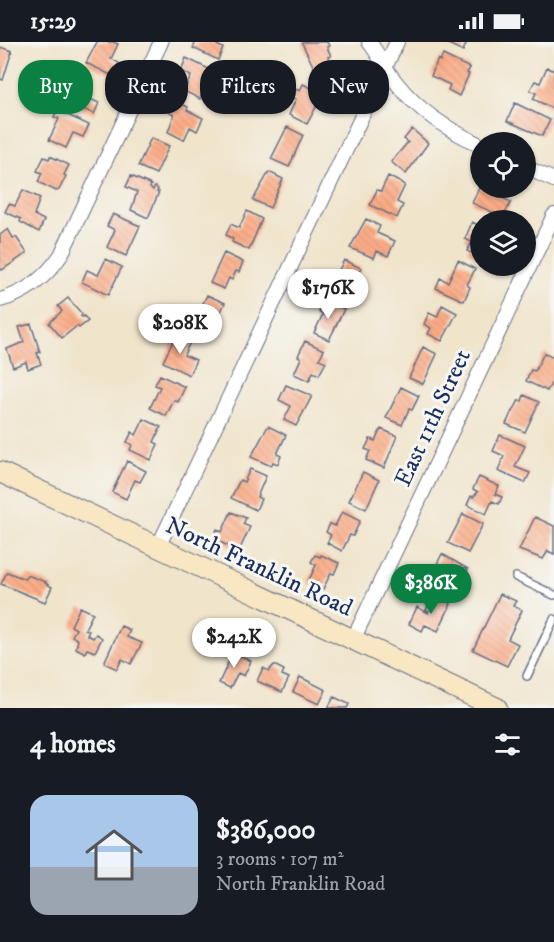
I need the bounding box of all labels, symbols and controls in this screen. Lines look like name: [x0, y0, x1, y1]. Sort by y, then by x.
text: 15:29: [30, 8, 76, 35]
chip: Buy: [18, 60, 93, 114]
chip: Rent: [105, 60, 188, 114]
chip: Filters: [200, 60, 296, 114]
chip: New: [308, 60, 389, 114]
map controls: [470, 132, 536, 276]
button: locate: [470, 132, 536, 198]
button: layers: [470, 210, 536, 276]
pin: $176K: [286, 269, 370, 320]
text: $176K: [301, 276, 355, 301]
pin: $208K: [138, 304, 222, 355]
text: $208K: [152, 311, 208, 336]
street label: East 11th Street: [388, 344, 478, 491]
street label: North Franklin Road: [161, 511, 357, 624]
pin: $386K: [389, 564, 473, 615]
text: $386K: [405, 571, 457, 596]
pin: $242K: [192, 618, 276, 669]
text: $242K: [206, 625, 262, 650]
text: 4 homes: [30, 728, 116, 761]
icon: filters: [491, 728, 524, 761]
text: $386,000: [216, 814, 315, 847]
icon: home: [78, 819, 150, 891]
text: 3 rooms · 107 m²: [216, 847, 344, 872]
text: North Franklin Road: [216, 872, 385, 897]

